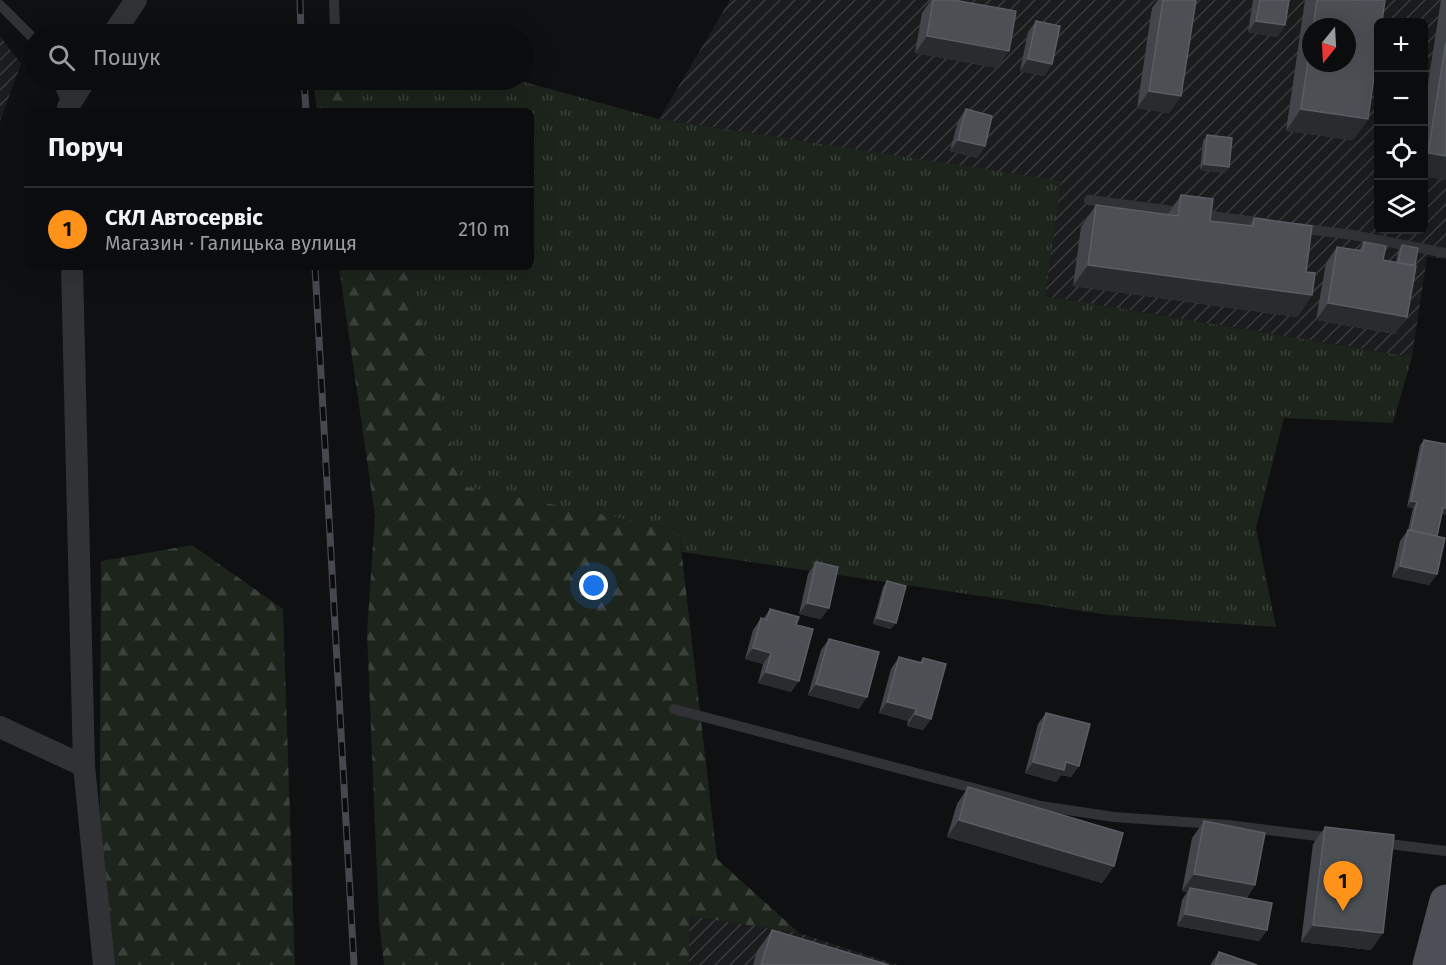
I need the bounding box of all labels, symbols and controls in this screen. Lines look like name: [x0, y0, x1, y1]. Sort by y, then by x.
north arrow: [1302, 18, 1356, 72]
map controls: [1374, 18, 1428, 234]
button: +: [1374, 18, 1428, 72]
search box: [24, 24, 534, 90]
icon: search: [45, 41, 78, 74]
text: Пошук: [93, 44, 160, 71]
button: −: [1374, 72, 1428, 126]
button: locate: [1374, 126, 1428, 180]
text: Поруч: [48, 132, 124, 163]
button: layers: [1374, 180, 1428, 234]
text: СКЛ Автосервіс: [105, 204, 263, 231]
text: 1: [63, 217, 72, 241]
text: 210 m: [458, 217, 510, 241]
text: Магазин · Галицька вулиця: [105, 231, 357, 255]
your location: [579, 571, 608, 600]
pin: 1: [1324, 862, 1362, 911]

